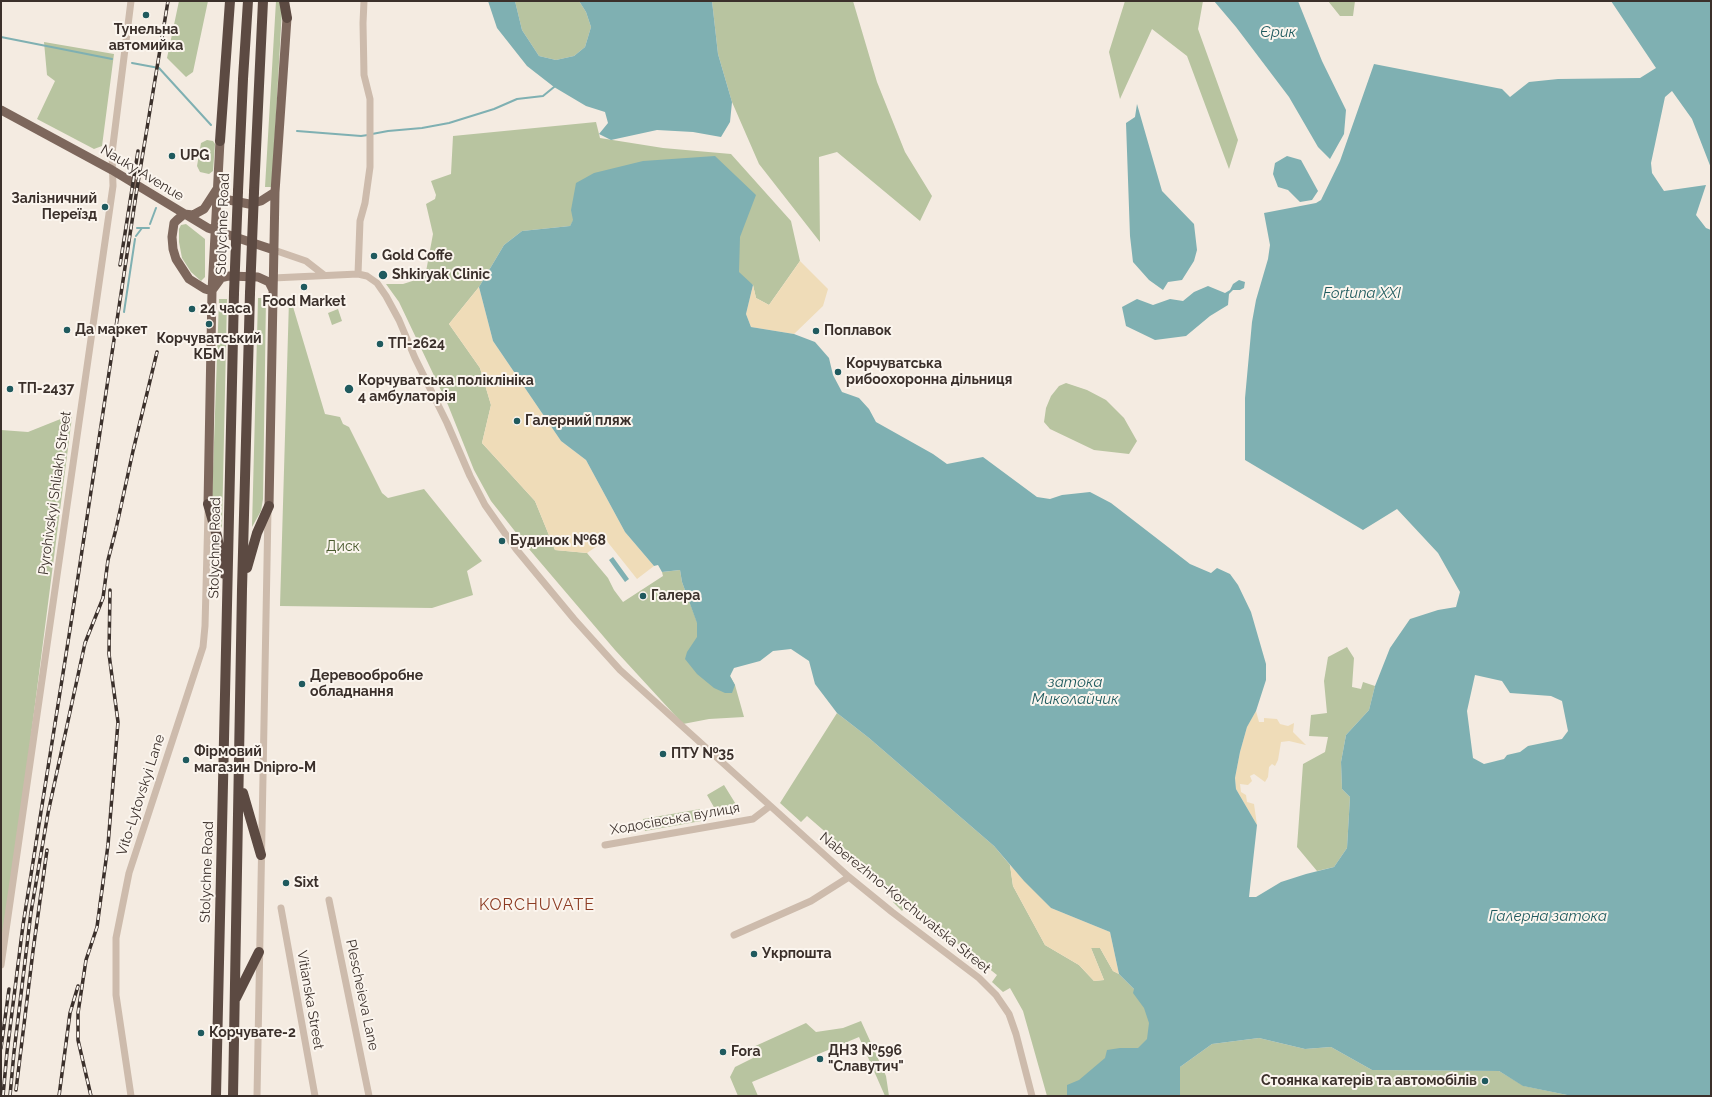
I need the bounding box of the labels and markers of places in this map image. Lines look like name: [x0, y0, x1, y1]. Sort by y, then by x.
marker: Тунельна автомийка: [141, 10, 151, 20]
place label: Тунельна автомийка: [109, 22, 183, 54]
place label: UPG: [180, 148, 209, 164]
marker: UPG: [167, 151, 177, 161]
place label: Залізничний Переїзд: [11, 191, 97, 224]
marker: Залізничний Переїзд: [100, 202, 110, 212]
place label: Gold Coffe: [382, 248, 453, 264]
marker: Gold Coffe: [369, 251, 379, 261]
place label: Shkiryak Clinic: [392, 267, 490, 283]
marker: Shkiryak Clinic: [377, 269, 389, 281]
marker: Food Market: [299, 282, 309, 292]
place label: Food Market: [262, 294, 346, 310]
place label: 24 часа: [200, 301, 251, 317]
marker: 24 часа: [187, 304, 197, 314]
marker: Корчуватський КБМ: [204, 319, 214, 329]
place label: Да маркет: [75, 322, 148, 338]
place label: Поплавок: [824, 323, 892, 339]
marker: Да маркет: [62, 325, 72, 335]
marker: Поплавок: [811, 326, 821, 336]
place label: Корчуватський КБМ: [156, 331, 262, 364]
place label: ТП-2624: [388, 336, 445, 352]
marker: ТП-2624: [375, 339, 385, 349]
place label: Корчуватська рибоохоронна дільниця: [846, 356, 1012, 388]
marker: Корчуватська рибоохоронна дільниця: [833, 367, 843, 377]
place label: Корчуватська поліклініка 4 амбулаторія: [358, 373, 534, 406]
place label: ТП-2437: [18, 381, 74, 397]
marker: Корчуватська поліклініка 4 амбулаторія: [343, 383, 355, 395]
marker: ТП-2437: [5, 384, 15, 394]
place label: Галерний пляж: [525, 413, 632, 429]
marker: Галерний пляж: [512, 416, 522, 426]
place label: Будинок №68: [510, 533, 606, 549]
marker: Будинок №68: [497, 536, 507, 546]
place label: Галера: [651, 588, 700, 604]
marker: Галера: [638, 591, 648, 601]
place label: Деревообробне обладнання: [310, 668, 423, 700]
marker: Деревообробне обладнання: [297, 679, 307, 689]
place label: Фірмовий магазин Dnipro-M: [194, 744, 316, 776]
place label: ПТУ №35: [671, 746, 734, 762]
marker: ПТУ №35: [658, 749, 668, 759]
marker: Фірмовий магазин Dnipro-M: [181, 755, 191, 765]
place label: Sixt: [294, 875, 319, 891]
marker: Sixt: [281, 878, 291, 888]
place label: Укрпошта: [762, 946, 832, 962]
marker: Укрпошта: [749, 949, 759, 959]
place label: Корчувате-2: [209, 1025, 296, 1041]
marker: Корчувате-2: [196, 1028, 206, 1038]
place label: ДНЗ №596 "Славутич": [828, 1043, 904, 1076]
place label: Fora: [731, 1044, 761, 1060]
marker: Fora: [718, 1047, 728, 1057]
marker: ДНЗ №596 "Славутич": [815, 1054, 825, 1064]
place label: Стоянка катерів та автомобілів: [1261, 1073, 1477, 1089]
marker: Стоянка катерів та автомобілів: [1480, 1076, 1490, 1086]

